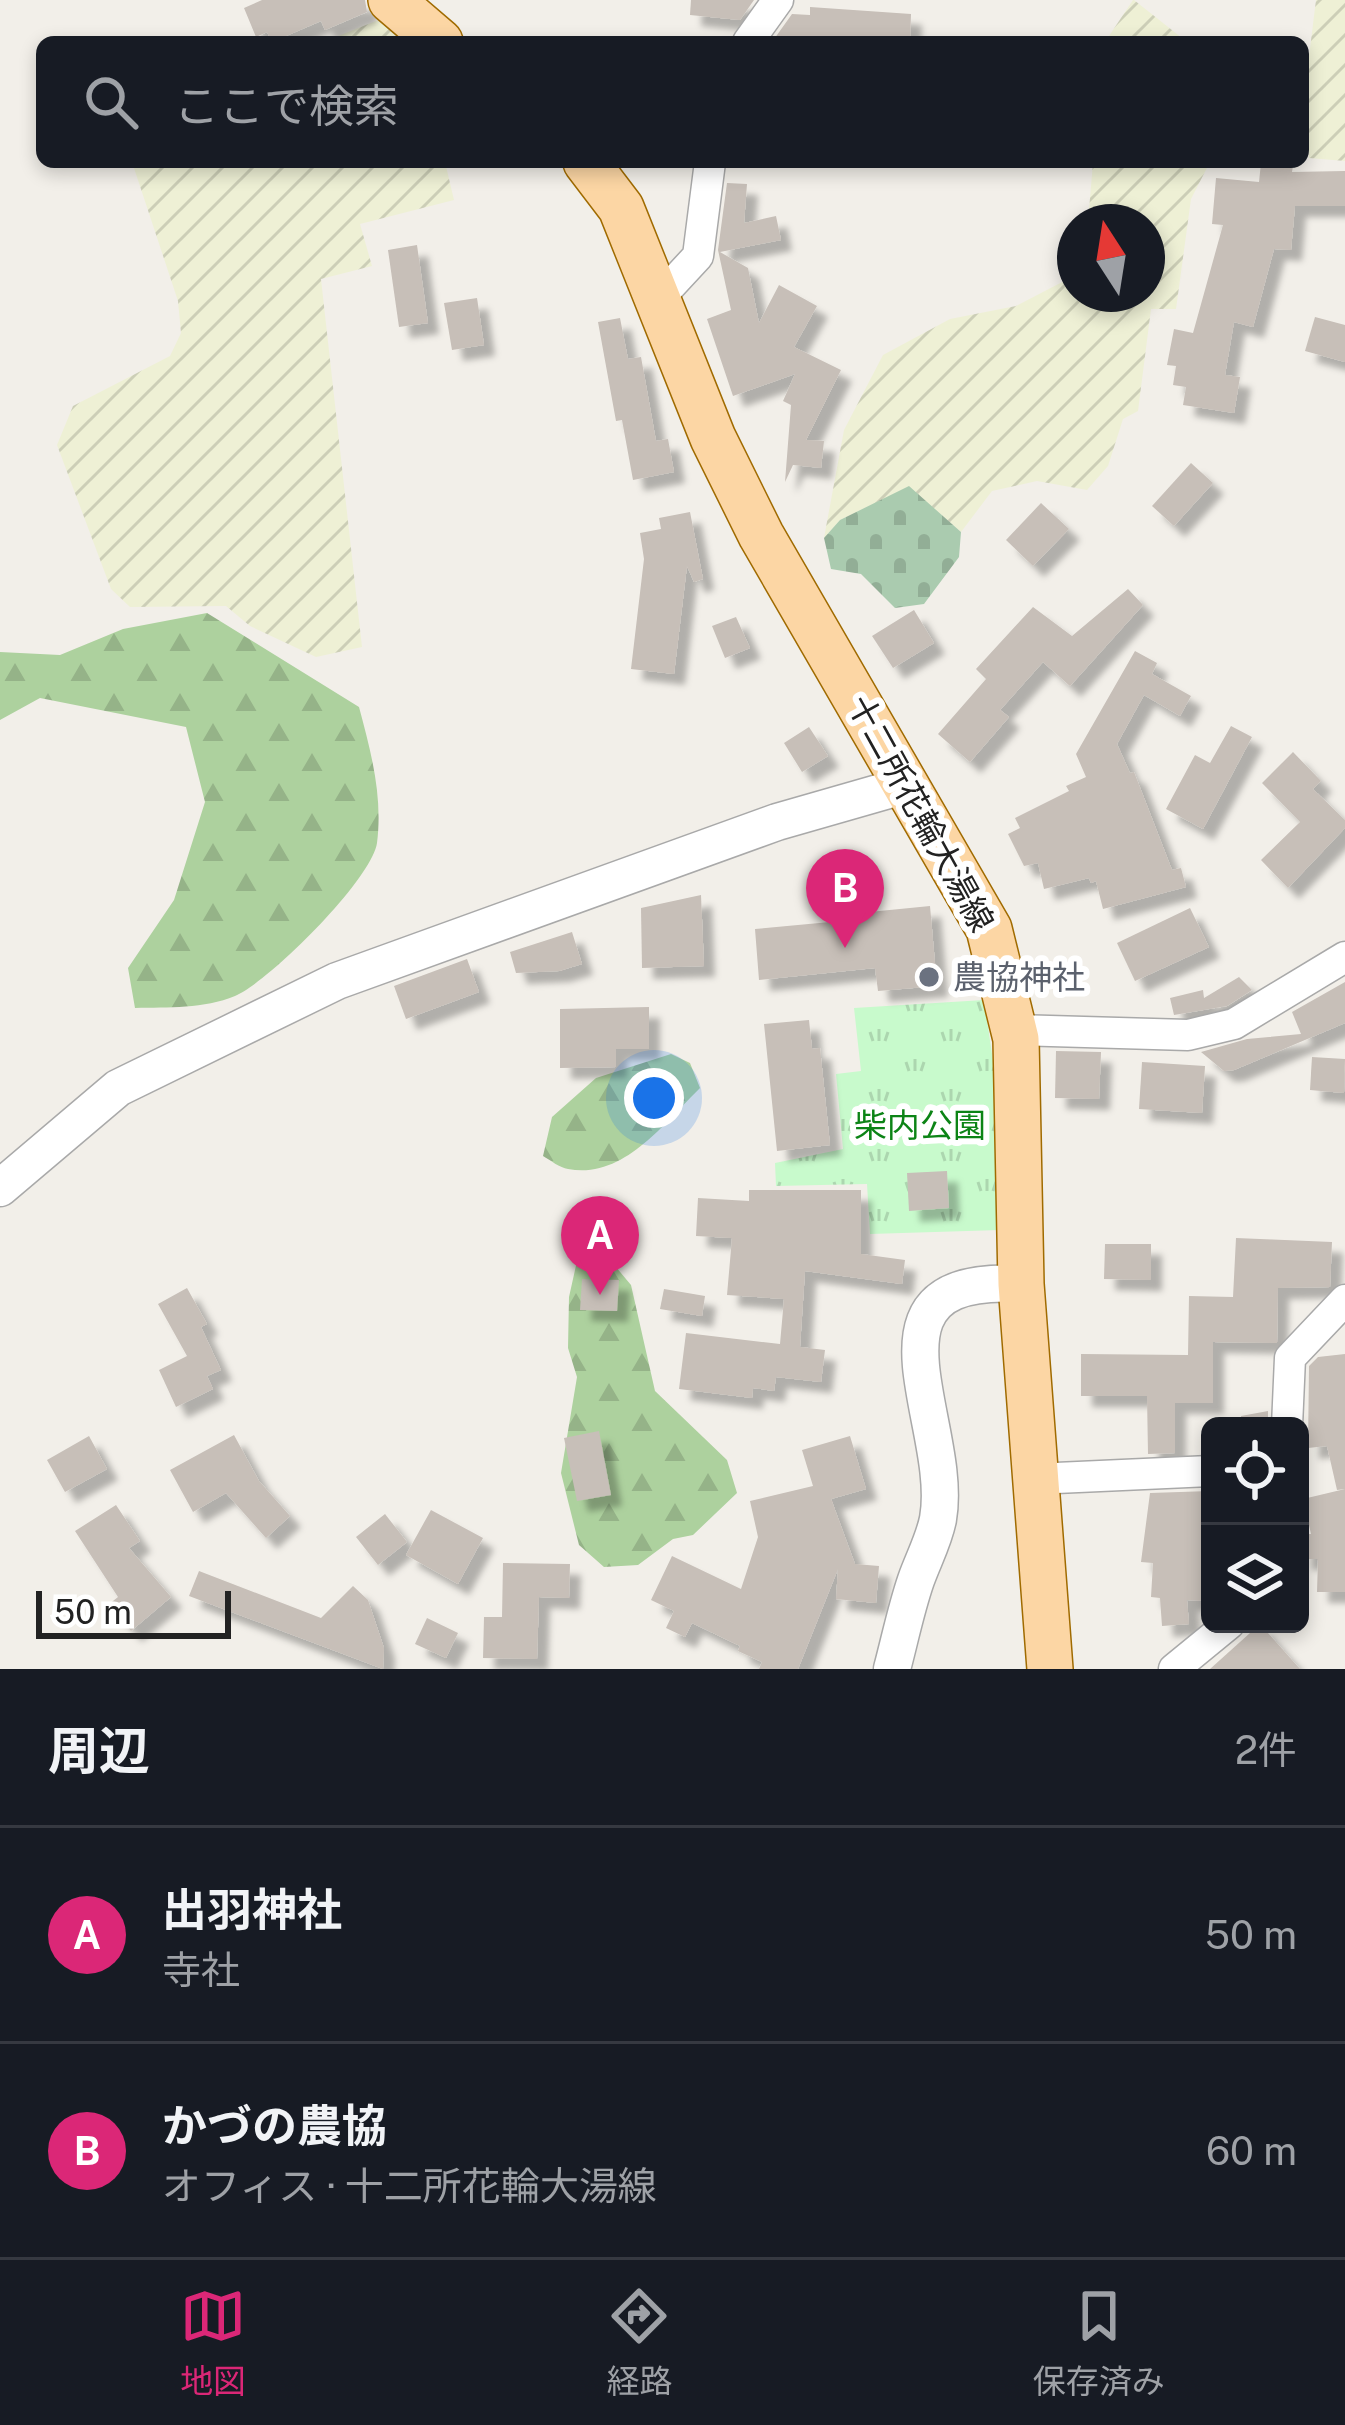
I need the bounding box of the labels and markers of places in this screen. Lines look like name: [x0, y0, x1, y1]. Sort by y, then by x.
pin: B: [806, 849, 884, 948]
place label: 農協神社: [953, 958, 1085, 996]
marker: 農協神社: [916, 964, 942, 990]
pin: A: [561, 1196, 639, 1295]

